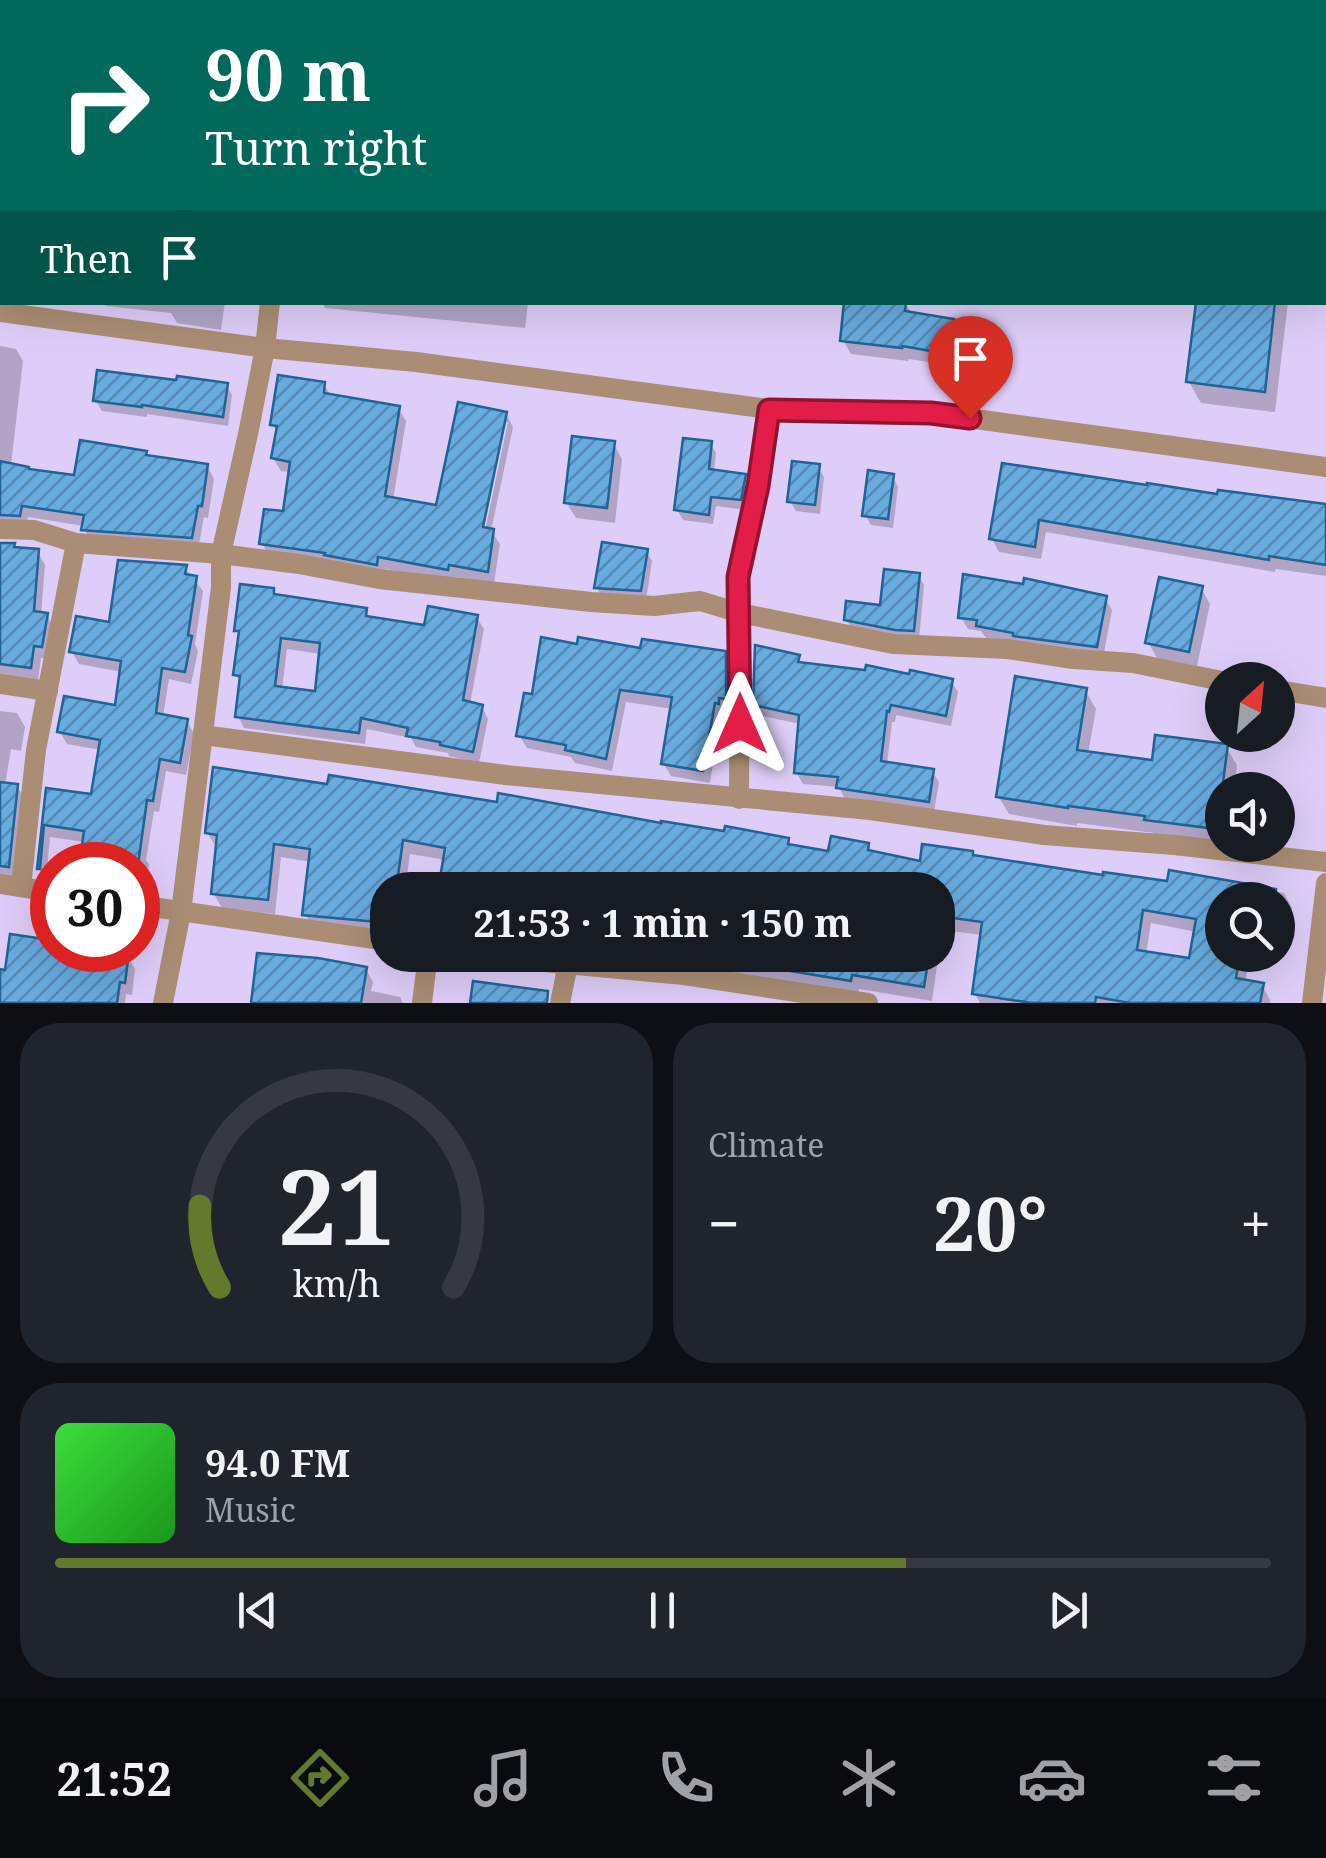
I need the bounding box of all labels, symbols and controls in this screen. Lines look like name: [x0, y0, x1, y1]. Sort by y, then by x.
text: 90 m: [205, 26, 371, 122]
icon: right: [40, 40, 170, 170]
text: Turn right: [205, 117, 427, 178]
icon: arrive: [152, 230, 207, 285]
text: Then: [40, 232, 132, 284]
pin: [928, 316, 1013, 419]
icon: arrive: [943, 331, 998, 386]
north arrow: [1205, 662, 1295, 752]
map controls: [1205, 662, 1295, 972]
position arrow: [688, 672, 792, 776]
button: sound: [1205, 772, 1295, 862]
speed limit sign: 30: [30, 842, 160, 972]
button: search: [1205, 882, 1295, 972]
text: 21:53 · 1 min · 150 m: [473, 896, 852, 948]
text: Climate: [708, 1123, 824, 1166]
text: 21: [278, 1134, 395, 1275]
text: 20°: [933, 1171, 1047, 1273]
text: −: [708, 1185, 740, 1260]
text: +: [1240, 1185, 1271, 1260]
text: km/h: [293, 1259, 380, 1307]
text: 94.0 FM: [205, 1436, 350, 1488]
text: Music: [205, 1488, 296, 1531]
icon: previous: [230, 1583, 285, 1638]
icon: pause: [635, 1583, 690, 1638]
icon: next: [1041, 1583, 1096, 1638]
icon: directions: [285, 1743, 355, 1813]
icon: music: [468, 1743, 538, 1813]
icon: phone: [651, 1743, 721, 1813]
icon: climate: [834, 1743, 904, 1813]
icon: car: [1017, 1743, 1087, 1813]
icon: filters: [1199, 1743, 1269, 1813]
text: 21:52: [56, 1748, 172, 1809]

